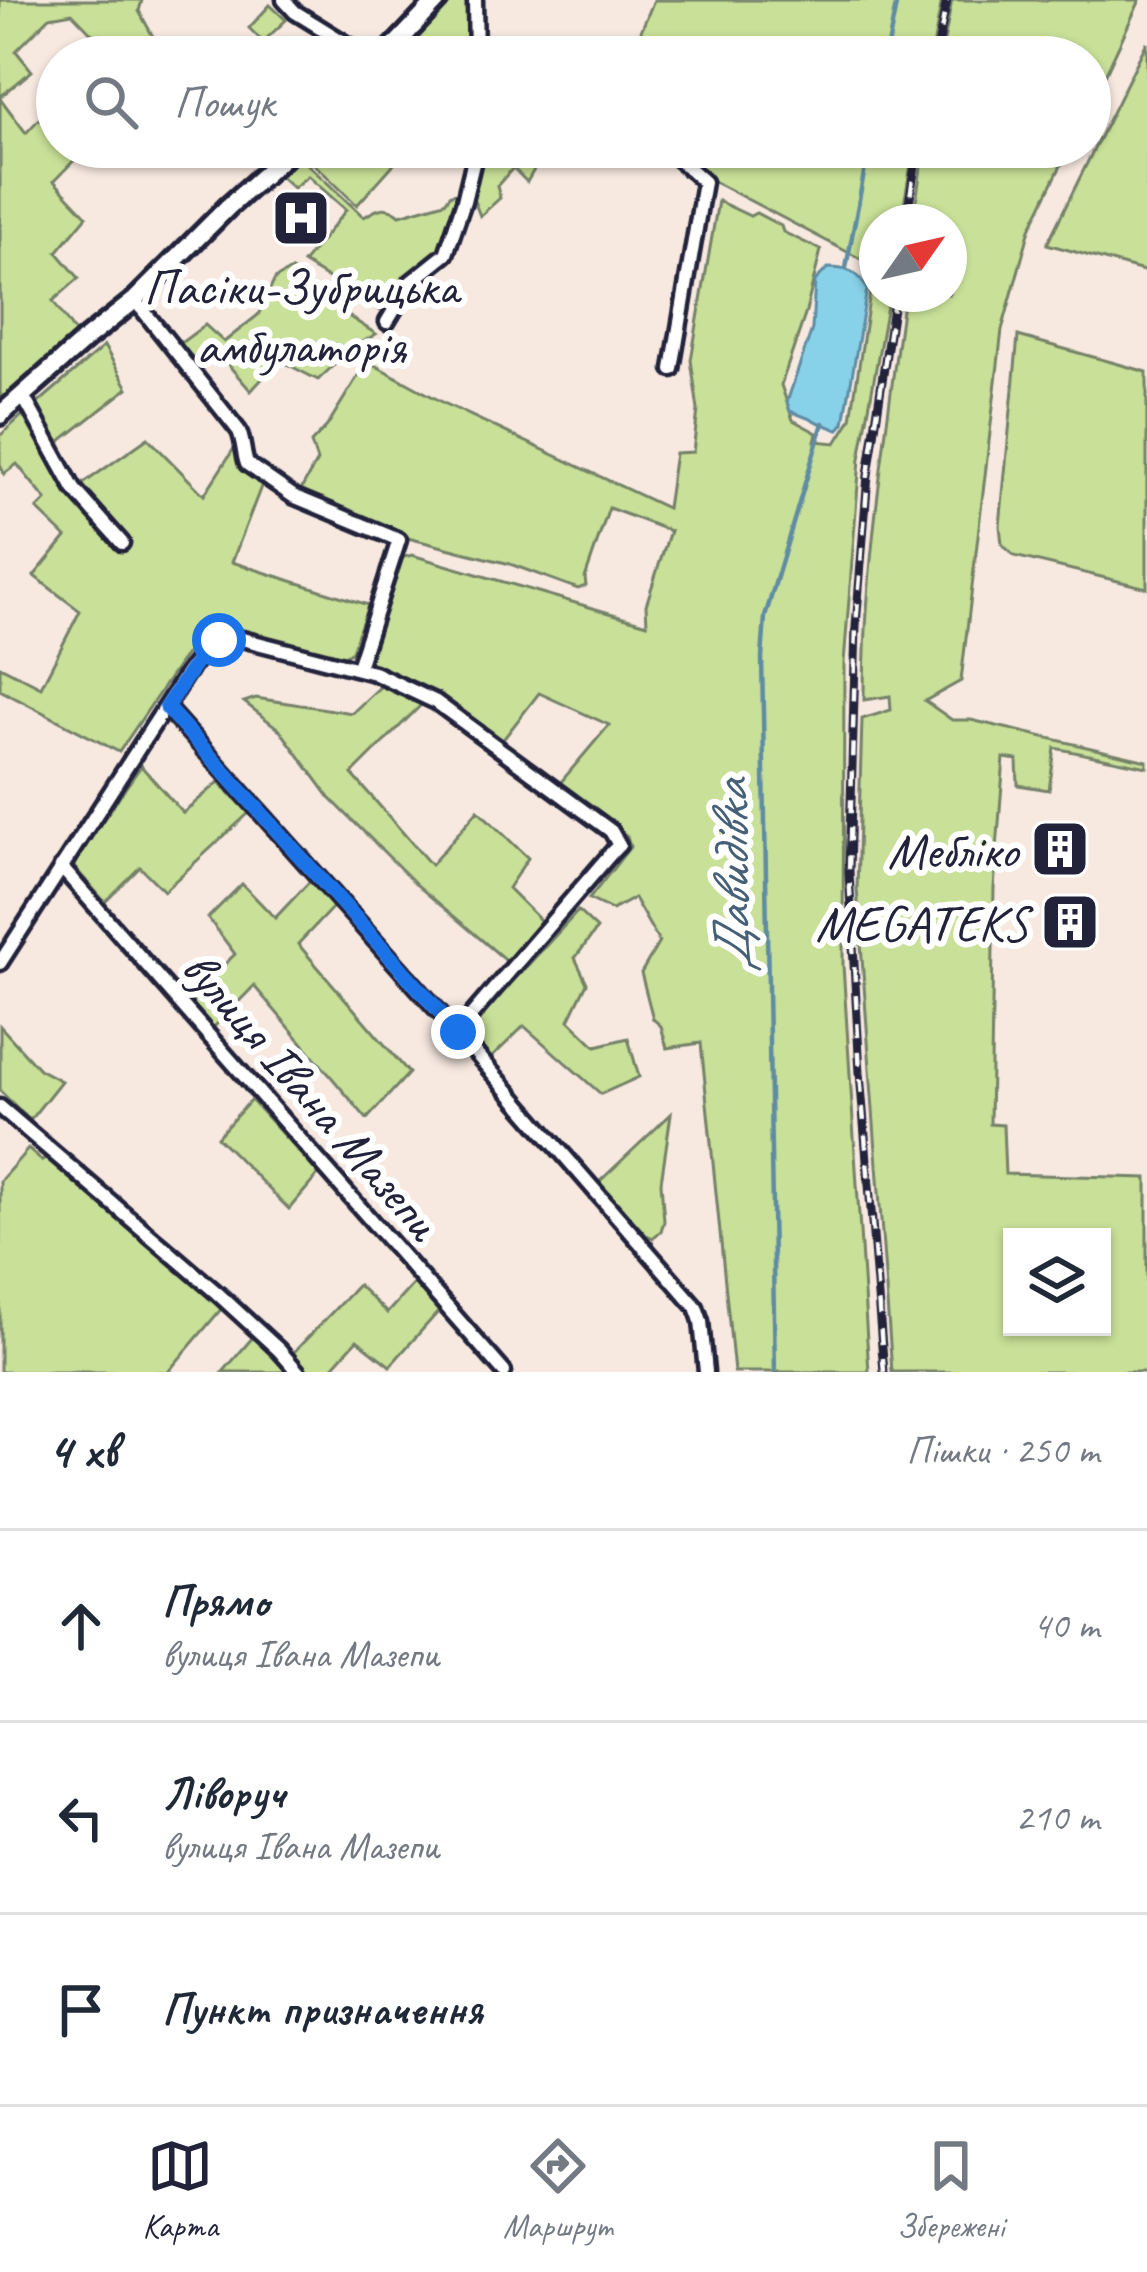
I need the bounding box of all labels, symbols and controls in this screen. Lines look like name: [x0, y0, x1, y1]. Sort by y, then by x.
search box: [36, 36, 1111, 168]
icon: search: [78, 69, 144, 135]
text: Пошук: [174, 74, 274, 131]
hospital icon: Пасіки-Зубрицька амбулаторія: [270, 187, 332, 249]
north arrow: [859, 204, 967, 312]
place label: Пасіки-Зубрицька амбулаторія: [144, 255, 462, 378]
route start: [192, 613, 246, 667]
water label: Давидівка: [695, 776, 767, 972]
place label: Мебліко: [887, 818, 1021, 882]
building icon: Мебліко: [1029, 818, 1091, 880]
place label: MEGATEKS: [815, 891, 1034, 955]
building icon: MEGATEKS: [1039, 891, 1101, 953]
street label: вулиця Івана Мазепи: [168, 937, 456, 1254]
route end: [431, 1005, 485, 1059]
map controls: [1003, 1228, 1111, 1336]
button: layers: [1003, 1228, 1111, 1336]
text: 4 хв: [48, 1418, 118, 1482]
text: Пішки · 250 m: [906, 1426, 1099, 1475]
text: Прямо: [162, 1573, 269, 1630]
icon: ahead: [48, 1593, 114, 1659]
text: 40 m: [1033, 1601, 1099, 1650]
text: вулиця Івана Мазепи: [162, 1630, 439, 1679]
text: Ліворуч: [162, 1765, 284, 1822]
icon: left: [48, 1785, 114, 1851]
text: 210 m: [1015, 1793, 1099, 1842]
text: вулиця Івана Мазепи: [162, 1822, 439, 1871]
icon: arrive: [48, 1977, 114, 2043]
text: Пункт призначення: [162, 1981, 482, 2038]
tab: Карта: [143, 2133, 218, 2247]
tab: Маршрут: [503, 2133, 612, 2247]
tab: Збережені: [897, 2133, 1004, 2247]

